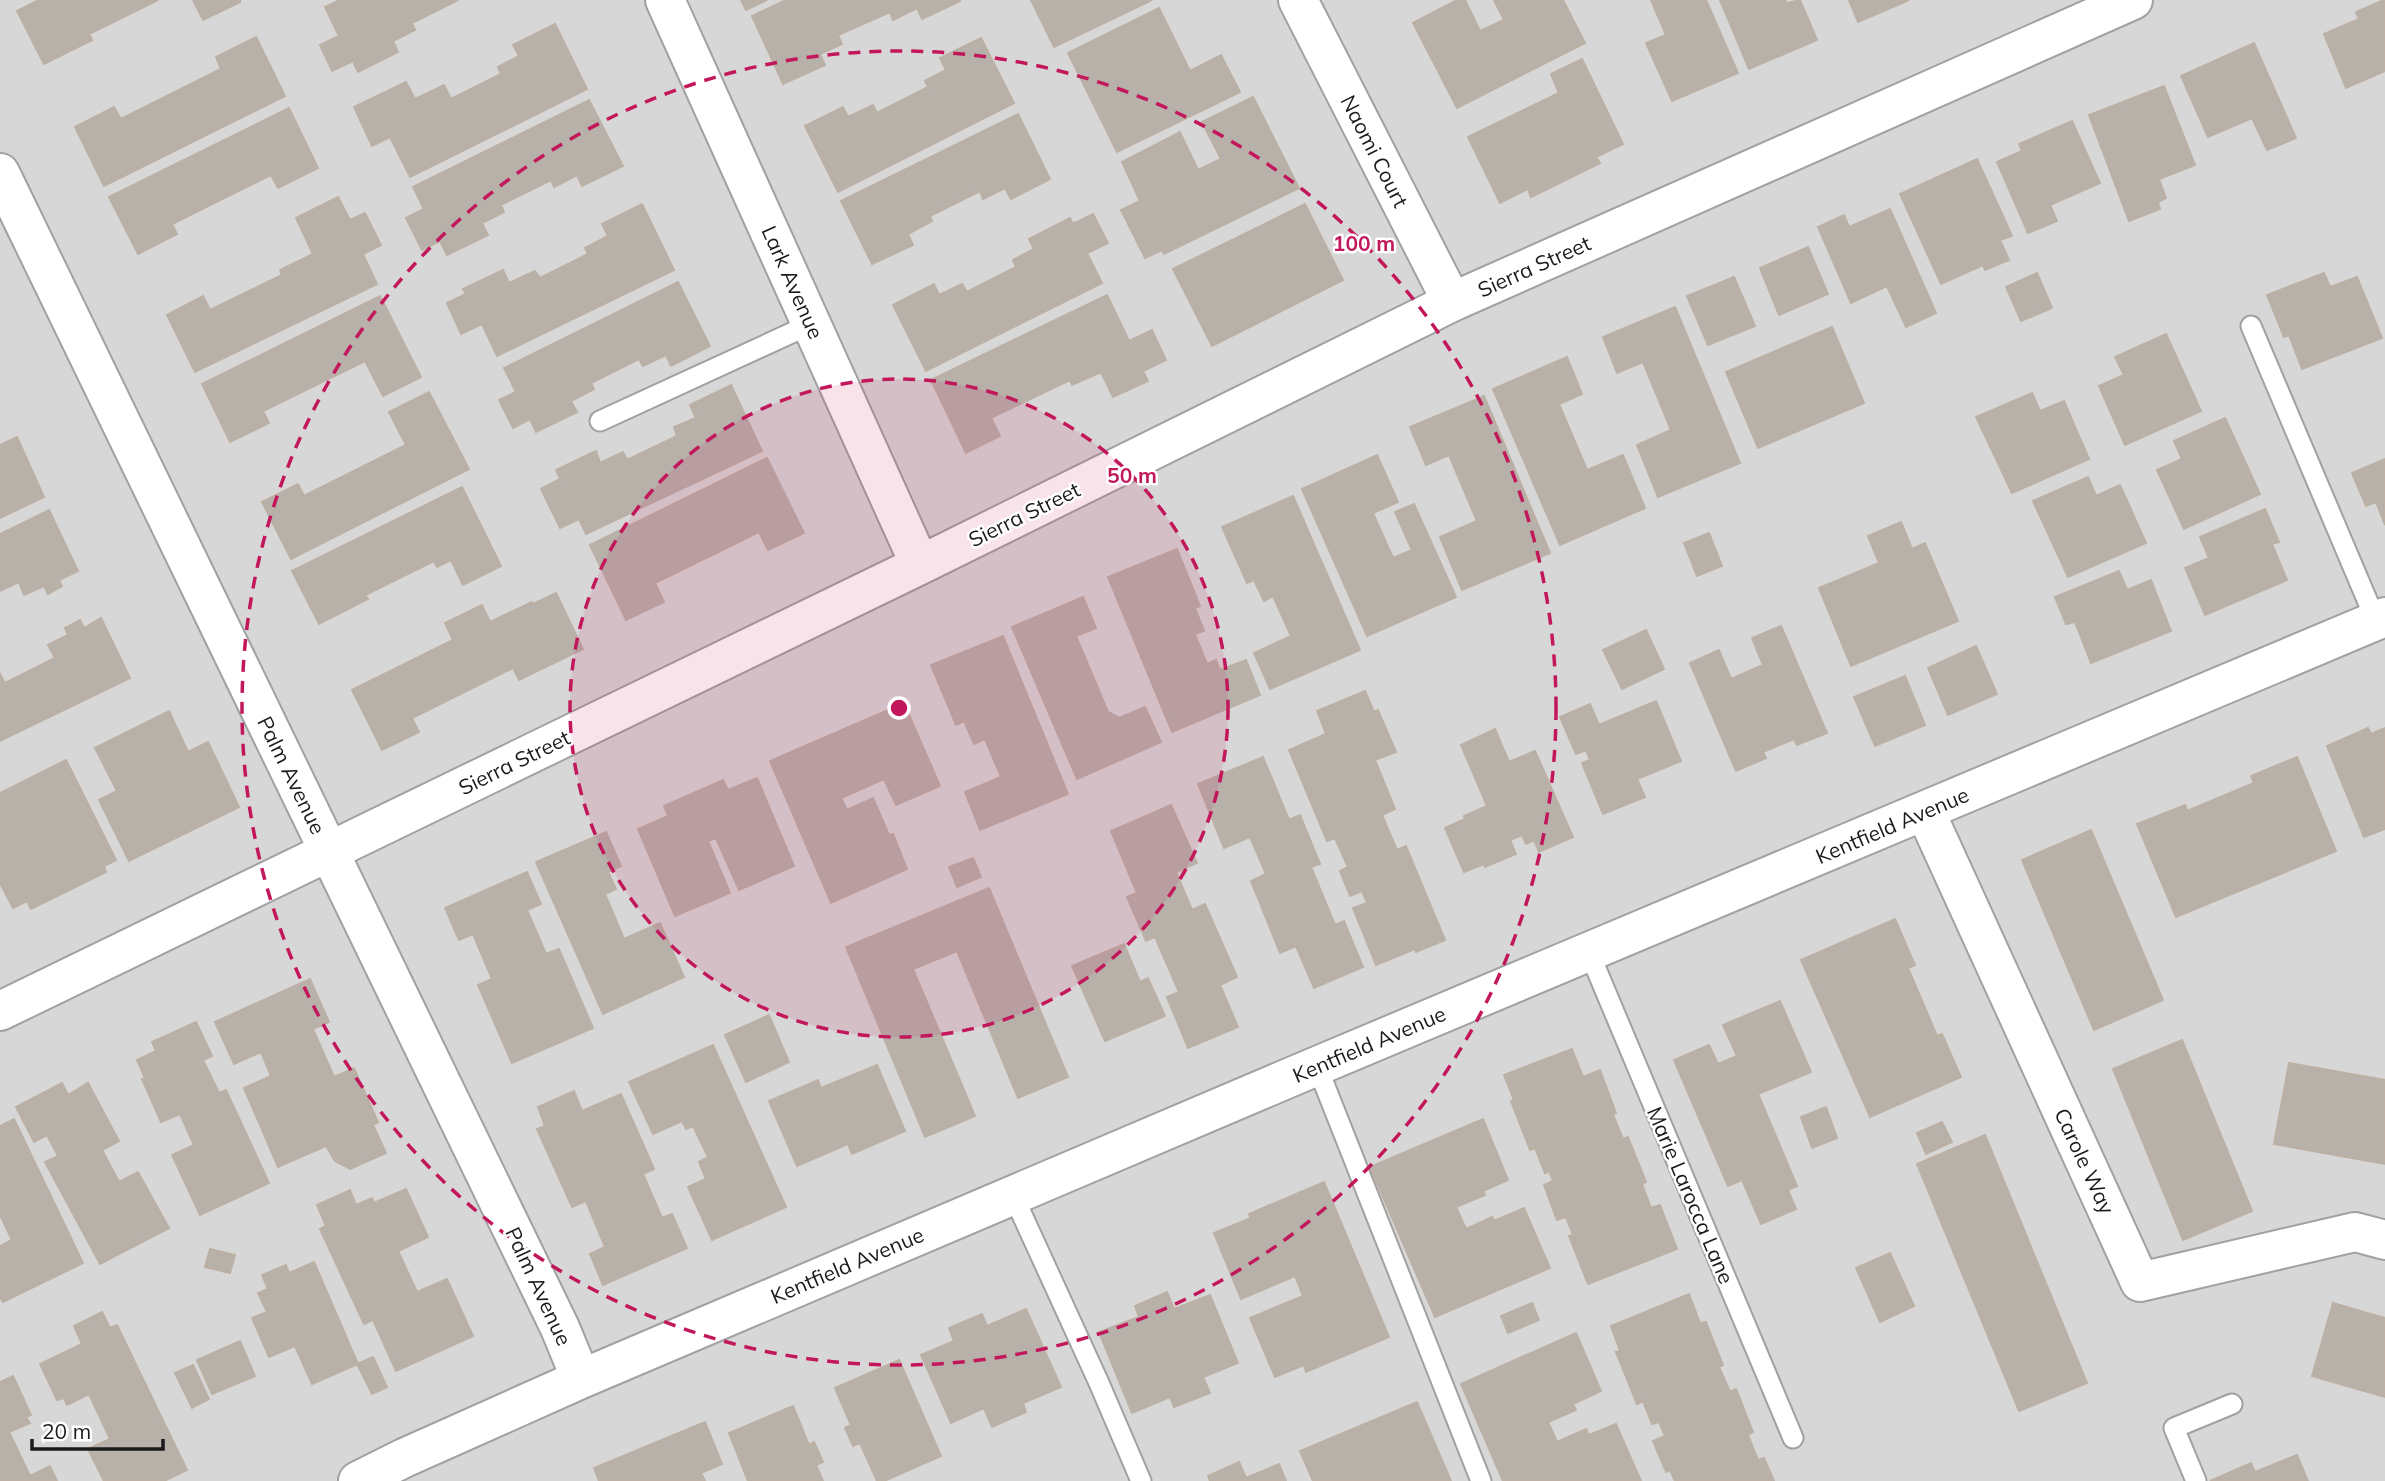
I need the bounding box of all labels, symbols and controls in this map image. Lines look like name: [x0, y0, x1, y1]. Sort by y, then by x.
street label: Naomi Court: [1336, 91, 1414, 211]
street label: Lark Avenue: [756, 221, 830, 343]
text: 100 m: [1333, 230, 1395, 256]
street label: Sierra Street: [1474, 230, 1594, 302]
text: 50 m: [1107, 462, 1157, 488]
street label: Sierra Street: [964, 476, 1084, 552]
centre of rings: [887, 696, 911, 720]
street label: Palm Avenue: [252, 712, 332, 838]
street label: Sierra Street: [454, 724, 574, 800]
street label: Kentfield Avenue: [1811, 781, 1973, 869]
street label: Kentfield Avenue: [1288, 1000, 1450, 1088]
street label: Marie Larocca Lane: [1642, 1102, 1740, 1288]
street label: Carole Way: [2049, 1104, 2121, 1218]
street label: Kentfield Avenue: [766, 1221, 928, 1309]
street label: Palm Avenue: [500, 1223, 578, 1349]
scale bar: [32, 1408, 163, 1452]
text: 20 m: [42, 1418, 91, 1444]

